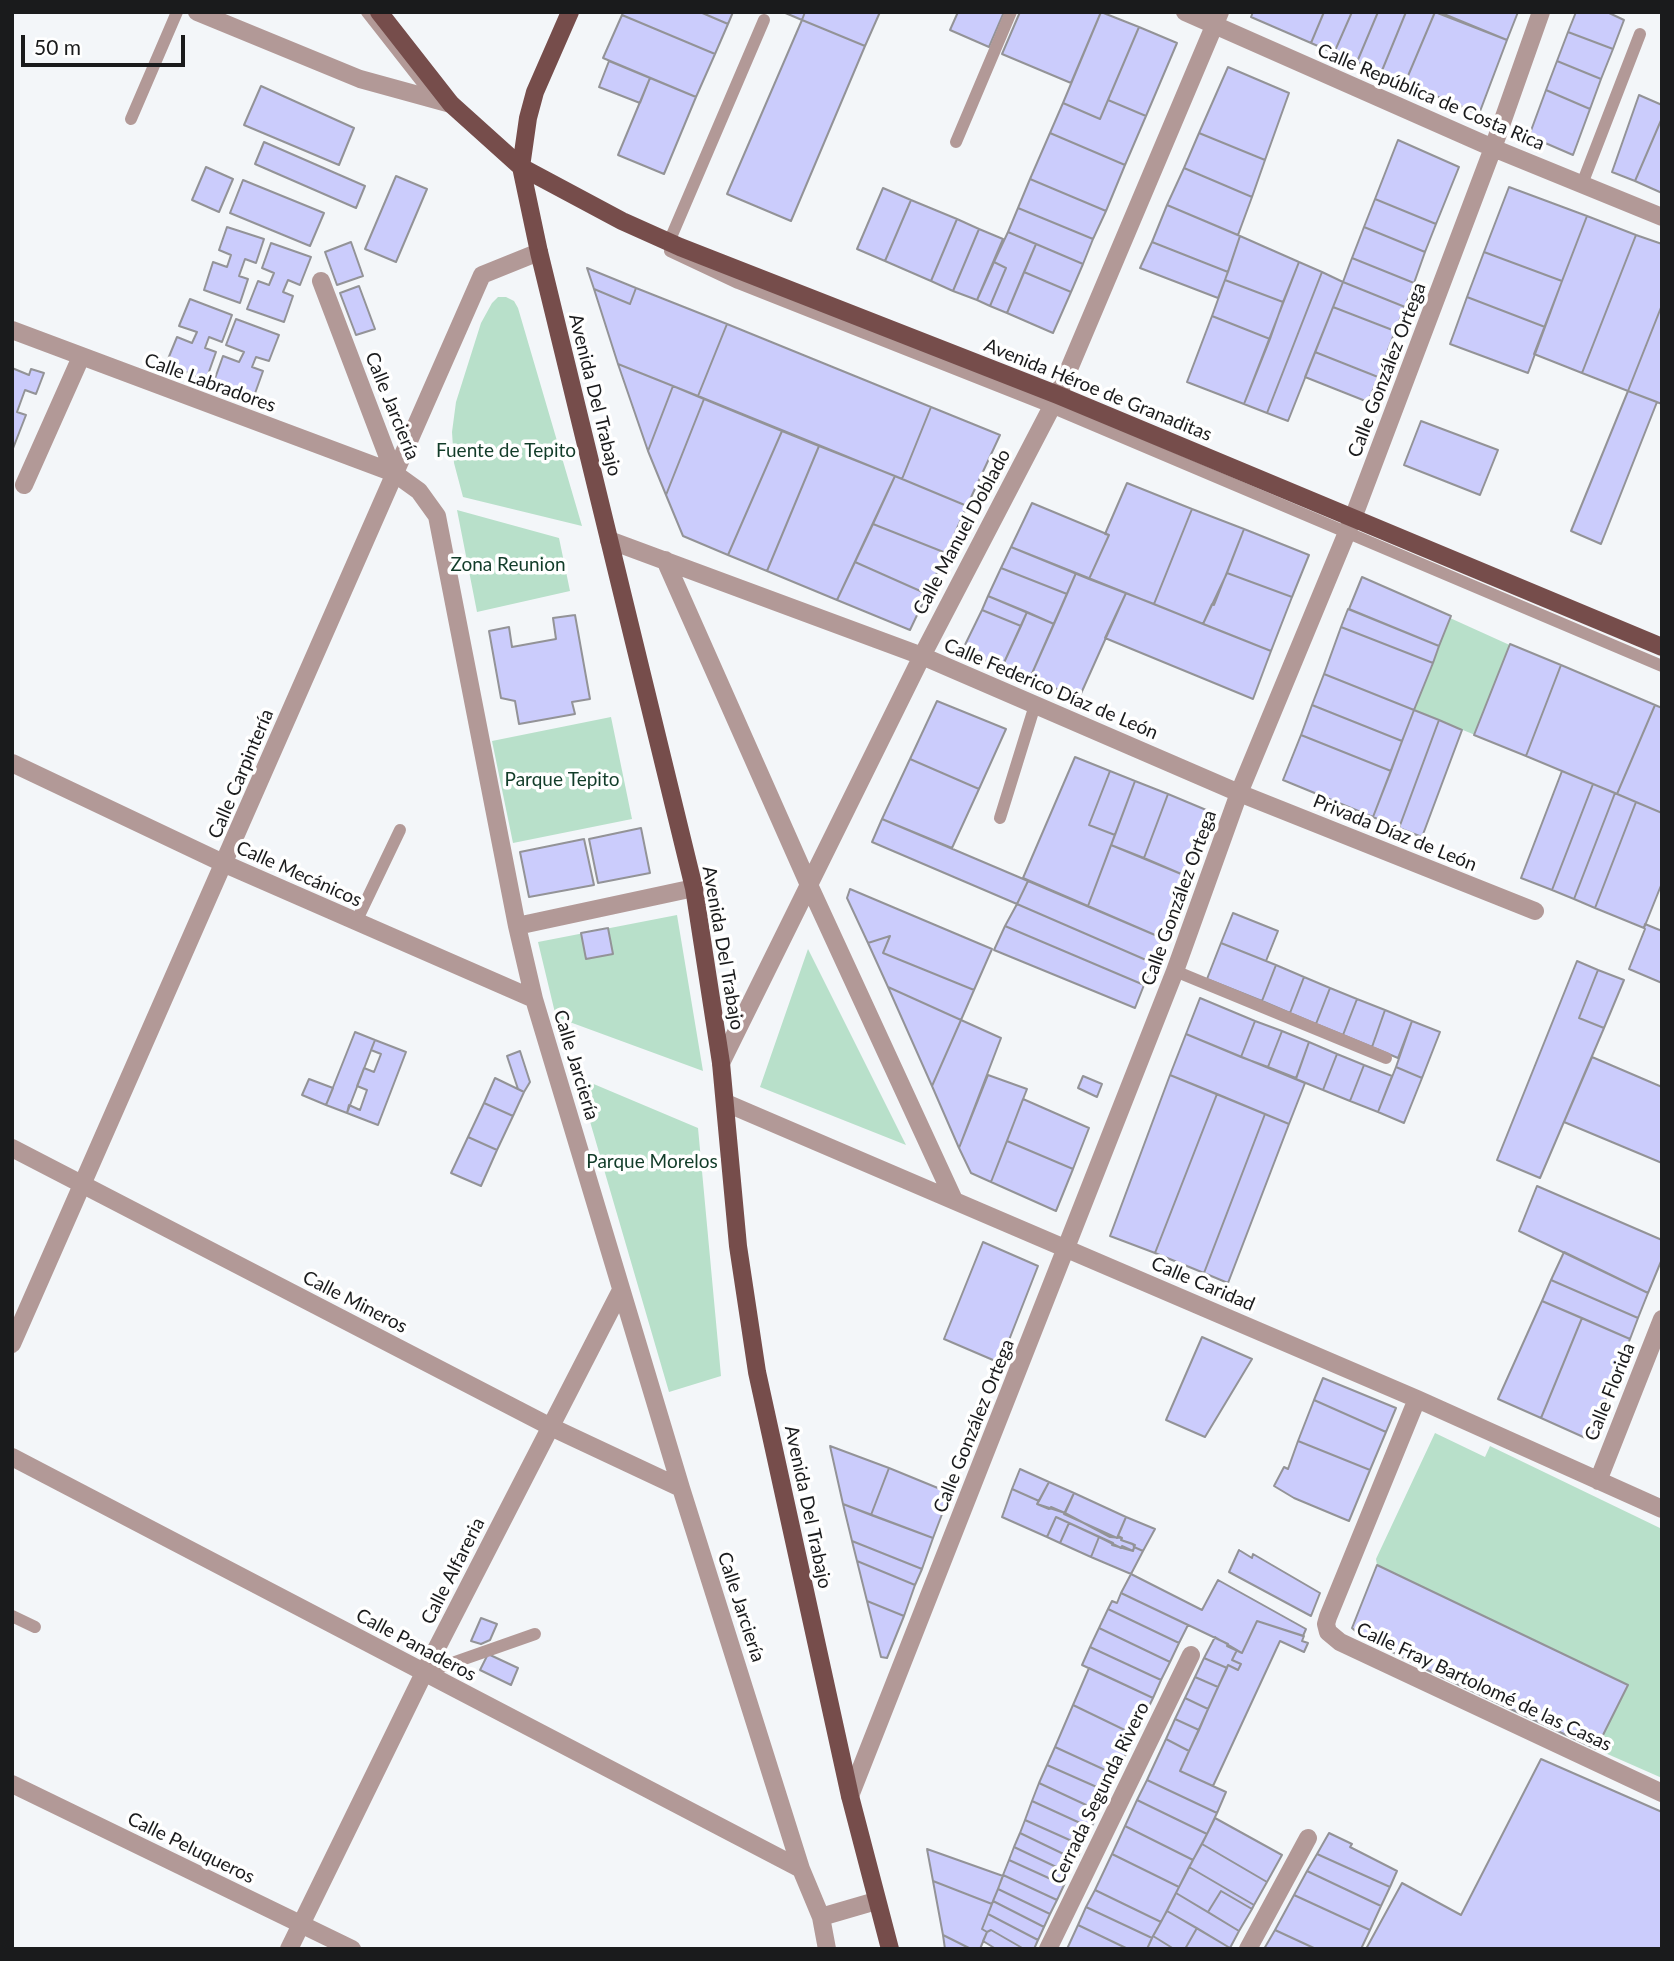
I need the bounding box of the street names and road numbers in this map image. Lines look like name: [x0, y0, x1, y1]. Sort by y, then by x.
street label: Calle República de Costa Rica: [1314, 39, 1548, 155]
street label: Calle González Ortega: [1343, 279, 1431, 461]
street label: Avenida Del Trabajo: [564, 312, 626, 478]
street label: Avenida Héroe de Granaditas: [981, 334, 1215, 446]
street label: Calle Labradores: [141, 349, 279, 417]
street label: Calle Jarciería: [360, 349, 424, 463]
street label: Calle Manuel Doblado: [909, 445, 1015, 619]
street label: Calle Federico Díaz de León: [941, 634, 1161, 744]
street label: Calle Carpintería: [203, 706, 279, 842]
street label: Privada Díaz de León: [1310, 790, 1480, 876]
street label: Calle González Ortega: [1137, 807, 1221, 989]
street label: Calle Mecánicos: [233, 836, 365, 912]
street label: Avenida Del Trabajo: [697, 864, 749, 1032]
street label: Calle Jarciería: [548, 1007, 604, 1123]
street label: Calle Caridad: [1148, 1252, 1258, 1316]
street label: Calle Mineros: [299, 1266, 411, 1338]
street label: Calle González Ortega: [929, 1336, 1019, 1516]
street label: Calle Florida: [1580, 1340, 1640, 1444]
street label: Avenida Del Trabajo: [780, 1423, 836, 1591]
street label: Calle Alfareria: [416, 1514, 490, 1628]
street label: Calle Jarciería: [713, 1549, 769, 1665]
street label: Calle Panaderos: [352, 1604, 480, 1686]
street label: Calle Fray Bartolomé de las Casas: [1353, 1618, 1615, 1756]
street label: Cerrada Segunda Rivero: [1046, 1698, 1154, 1888]
street label: Calle Peluqueros: [124, 1807, 258, 1889]

